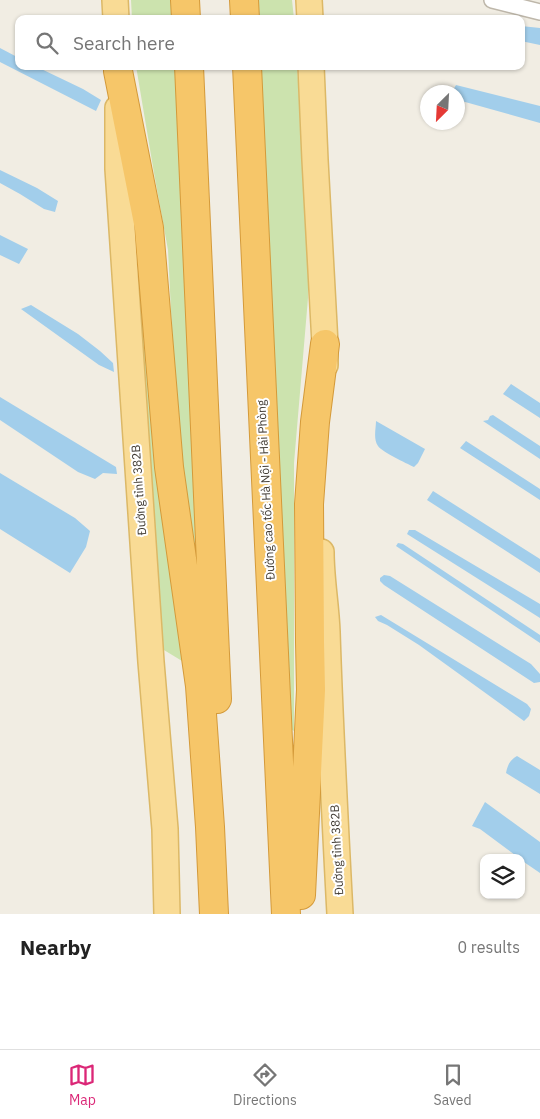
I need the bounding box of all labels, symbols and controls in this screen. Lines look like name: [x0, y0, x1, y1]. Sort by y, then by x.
search box: [15, 15, 525, 70]
icon: search: [33, 29, 61, 57]
text: Search here: [73, 31, 175, 55]
north arrow: [420, 85, 465, 130]
street label: Đường cao tốc Hà Nội - Hải Phòng: [253, 399, 278, 581]
street label: Đường tỉnh 382B: [128, 444, 149, 536]
street label: Đường tỉnh 382B: [327, 804, 346, 896]
map controls: [480, 854, 525, 899]
button: layers: [480, 854, 525, 899]
text: Nearby: [20, 933, 91, 961]
text: 0 results: [457, 937, 520, 957]
tab: Map: [68, 1061, 96, 1109]
tab: Directions: [233, 1061, 297, 1109]
tab: Saved: [434, 1061, 472, 1109]

